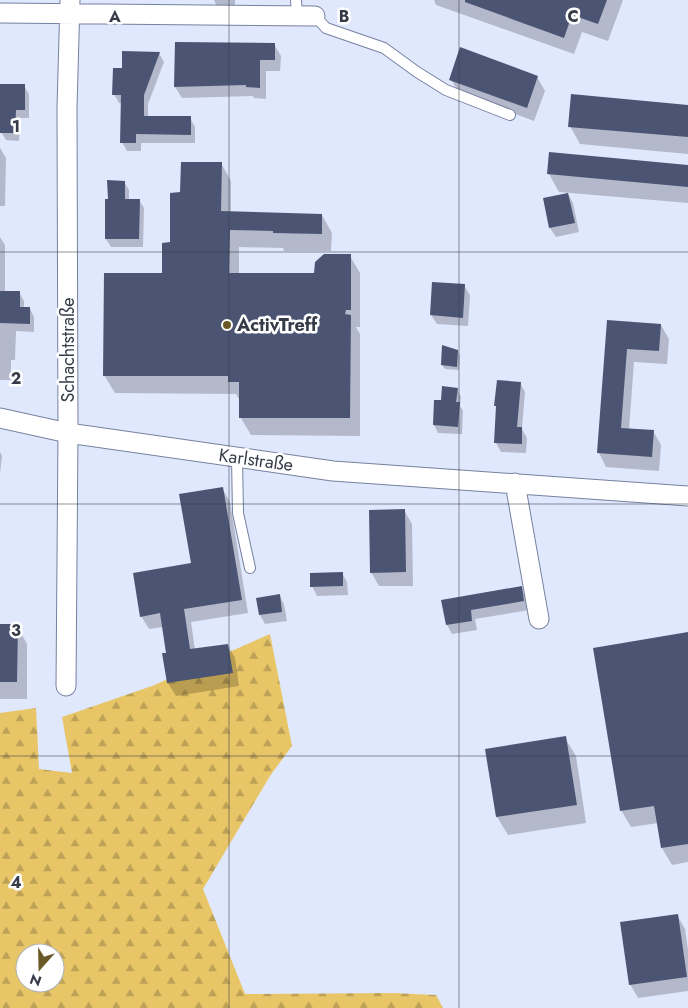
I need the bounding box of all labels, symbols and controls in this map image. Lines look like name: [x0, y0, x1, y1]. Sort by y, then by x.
text: A: [108, 5, 121, 28]
text: B: [339, 5, 349, 28]
text: C: [567, 5, 579, 28]
text: 1: [12, 115, 20, 138]
street label: Schachtstraße: [55, 298, 81, 402]
place label: ActivTreff: [236, 312, 318, 338]
marker: ActivTreff: [221, 319, 233, 331]
text: 2: [11, 367, 21, 390]
street label: Karlstraße: [217, 442, 295, 478]
text: 3: [11, 619, 21, 642]
text: 4: [10, 871, 22, 894]
north arrow: [15, 943, 65, 993]
text: N: [27, 969, 44, 992]

